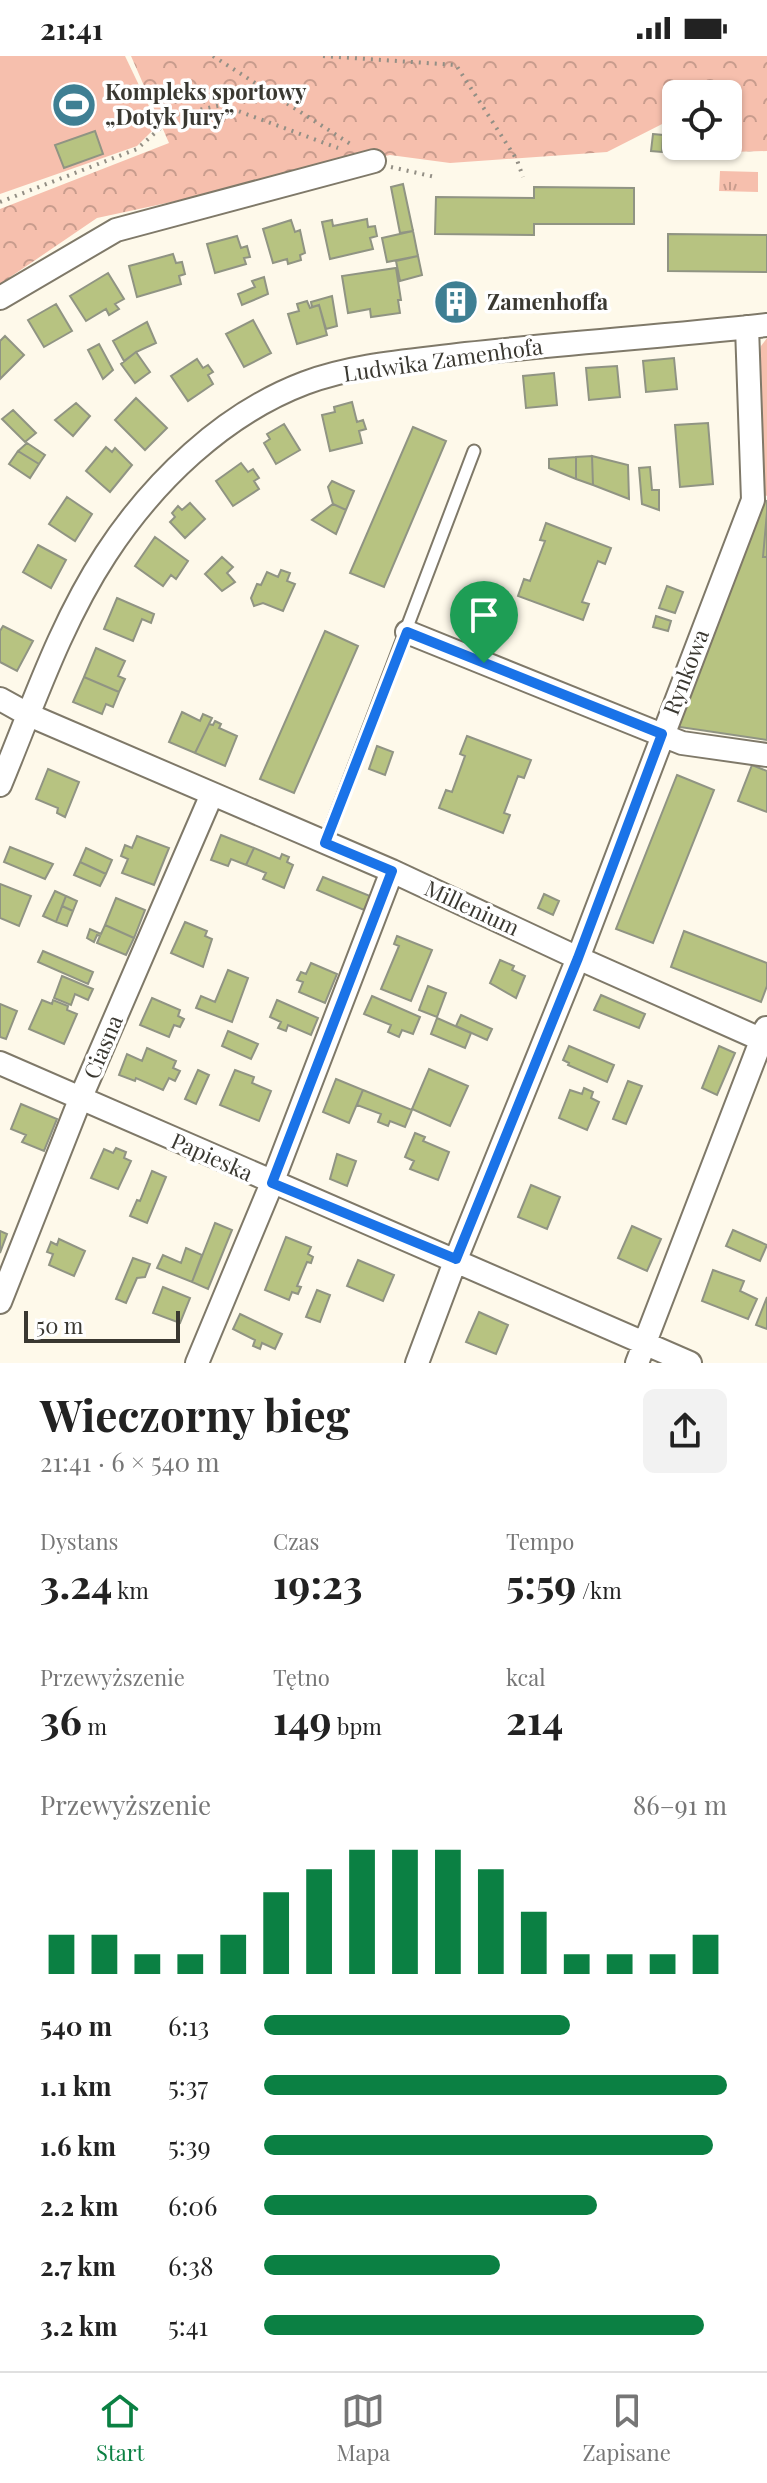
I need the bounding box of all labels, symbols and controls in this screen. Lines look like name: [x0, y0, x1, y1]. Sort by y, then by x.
text: 21:41: [40, 8, 103, 48]
place label: Kompleks sportowy „Dotyk Jury”: [105, 76, 307, 131]
map controls: [662, 80, 742, 160]
button: locate: [662, 80, 742, 160]
sports icon: Kompleks sportowy „Dotyk Jury”: [50, 81, 98, 129]
building icon: Zamenhoffa: [432, 278, 480, 326]
place label: Zamenhoffa: [487, 286, 609, 316]
street label: Ludwika Zamenhofa: [341, 330, 545, 388]
pin: [450, 581, 518, 663]
icon: arrive: [462, 593, 506, 637]
street label: Rynkowa: [655, 625, 715, 719]
street label: Millenium: [420, 872, 525, 942]
street label: Ciasna: [75, 1010, 129, 1083]
street label: Papieska: [167, 1125, 258, 1187]
scale bar: [24, 1307, 180, 1343]
text: 50 m: [36, 1310, 83, 1340]
text: Wieczorny bieg: [40, 1384, 350, 1443]
button: share: [643, 1389, 727, 1473]
text: 21:41 · 6 × 540 m: [40, 1444, 220, 1479]
text: Dystans: [40, 1526, 118, 1556]
text: Czas: [273, 1526, 319, 1556]
text: Tempo: [506, 1526, 574, 1556]
text: 3.24: [40, 1556, 112, 1609]
text: 19:23: [273, 1556, 362, 1609]
text: 5:59: [506, 1556, 576, 1609]
text: km: [112, 1575, 149, 1605]
text: /km: [576, 1575, 622, 1605]
text: Przewyższenie: [40, 1662, 185, 1692]
text: Tętno: [273, 1662, 330, 1692]
text: kcal: [506, 1662, 545, 1692]
text: 36: [40, 1692, 82, 1745]
text: 149: [273, 1692, 332, 1745]
text: 214: [506, 1692, 563, 1745]
text: m: [82, 1711, 107, 1741]
text: bpm: [332, 1711, 382, 1741]
text: Przewyższenie: [40, 1787, 211, 1822]
text: 86–91 m: [633, 1787, 727, 1822]
text: 540 m: [40, 2008, 112, 2043]
text: 6:13: [168, 2008, 209, 2043]
text: 1.1 km: [40, 2068, 111, 2103]
text: 5:37: [168, 2068, 208, 2103]
text: 1.6 km: [40, 2128, 116, 2163]
text: 5:39: [168, 2128, 211, 2163]
text: 2.2 km: [40, 2188, 118, 2223]
text: 6:06: [168, 2188, 217, 2223]
text: 2.7 km: [40, 2248, 116, 2283]
text: 6:38: [168, 2248, 214, 2283]
text: 3.2 km: [40, 2308, 118, 2343]
text: 5:41: [168, 2308, 208, 2343]
tab: Start: [96, 2389, 144, 2467]
tab: Mapa: [337, 2389, 390, 2467]
tab: Zapisane: [583, 2389, 671, 2467]

